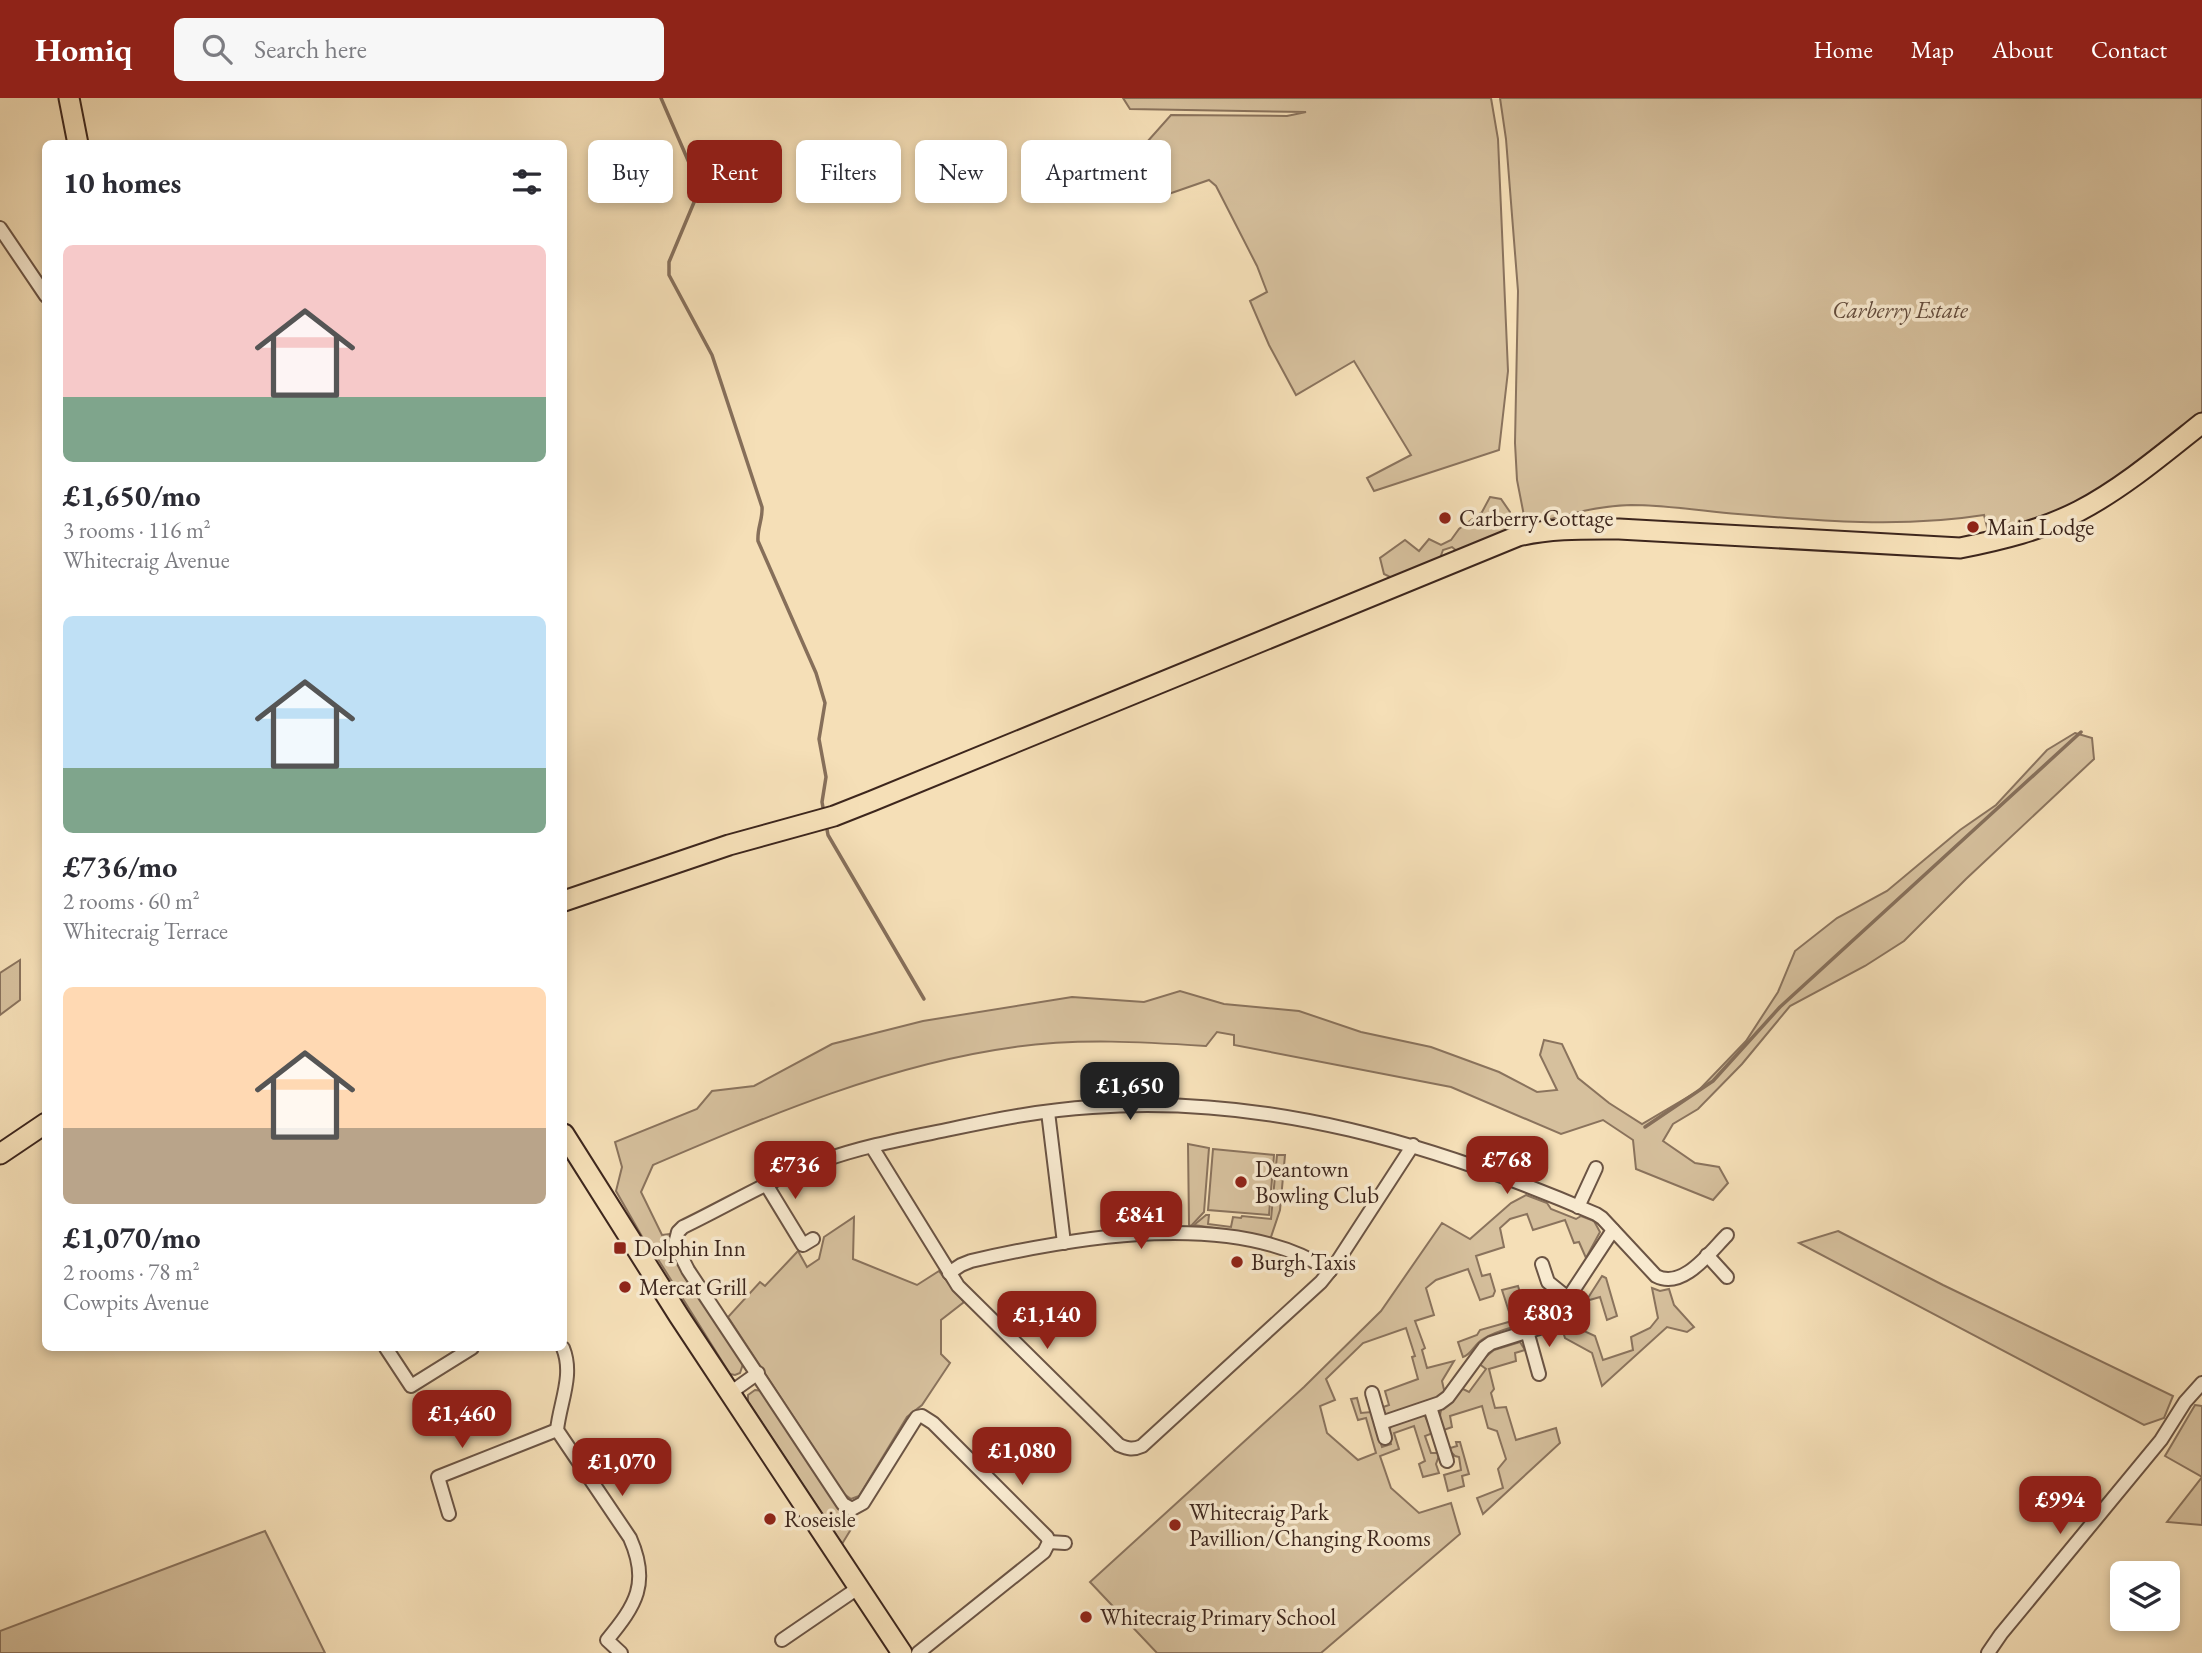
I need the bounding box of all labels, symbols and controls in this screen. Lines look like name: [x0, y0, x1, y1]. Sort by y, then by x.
search box: [174, 18, 664, 81]
text: Homiq: [35, 28, 132, 71]
icon: search: [198, 30, 236, 68]
text: Search here: [254, 32, 367, 66]
text: Home: [1813, 34, 1873, 65]
text: Map: [1911, 34, 1954, 65]
text: About: [1992, 34, 2053, 65]
text: Contact: [2091, 34, 2167, 65]
chip: Buy: [588, 140, 673, 203]
chip: Rent: [687, 140, 782, 203]
chip: Filters: [796, 140, 901, 203]
chip: New: [915, 140, 1007, 203]
chip: Apartment: [1021, 140, 1171, 203]
text: 10 homes: [63, 163, 181, 202]
icon: filters: [508, 163, 546, 201]
icon: home: [242, 290, 368, 416]
park label: Carberry Estate: [1832, 295, 1969, 325]
text: £1,650/mo: [63, 476, 201, 515]
place label: Carberry Cottage: [1459, 503, 1613, 533]
marker: Carberry Cottage: [1437, 510, 1453, 526]
place label: Main Lodge: [1987, 512, 2094, 542]
text: 3 rooms · 116 m²: [63, 515, 211, 545]
marker: Main Lodge: [1965, 519, 1981, 535]
text: Whitecraig Avenue: [63, 545, 230, 575]
icon: home: [242, 661, 368, 787]
text: £736/mo: [63, 847, 177, 886]
text: 2 rooms · 60 m²: [63, 886, 200, 916]
text: Whitecraig Terrace: [63, 916, 228, 946]
icon: home: [242, 1032, 368, 1158]
pin: £1,650: [1073, 1062, 1187, 1122]
text: £1,650: [1096, 1070, 1164, 1100]
pin: £768: [1466, 1136, 1548, 1196]
pin: £736: [754, 1142, 836, 1201]
text: £768: [1482, 1144, 1532, 1174]
text: £736: [770, 1149, 820, 1179]
place label: Deantown Bowling Club: [1255, 1154, 1379, 1210]
marker: Deantown Bowling Club: [1233, 1174, 1249, 1190]
pin: £841: [1100, 1192, 1182, 1251]
text: £841: [1116, 1199, 1166, 1229]
text: £1,070/mo: [63, 1218, 201, 1257]
place label: Dolphin Inn: [634, 1233, 746, 1263]
marker: Dolphin Inn: [612, 1240, 628, 1256]
place label: Burgh Taxis: [1251, 1247, 1356, 1277]
marker: Burgh Taxis: [1229, 1254, 1245, 1270]
text: 2 rooms · 78 m²: [63, 1257, 200, 1287]
place label: Mercat Grill: [639, 1272, 748, 1302]
marker: Mercat Grill: [617, 1279, 633, 1295]
text: Cowpits Avenue: [63, 1287, 209, 1317]
pin: £803: [1508, 1290, 1590, 1349]
pin: £1,140: [990, 1292, 1104, 1351]
text: £803: [1524, 1297, 1574, 1327]
text: £1,140: [1013, 1299, 1081, 1329]
pin: £1,460: [405, 1390, 519, 1450]
text: £1,460: [428, 1398, 496, 1428]
pin: £1,080: [965, 1428, 1079, 1487]
text: £1,080: [988, 1435, 1056, 1465]
pin: £1,070: [565, 1438, 679, 1498]
text: £1,070: [588, 1446, 656, 1476]
pin: £994: [2019, 1476, 2101, 1536]
text: £994: [2035, 1484, 2085, 1514]
place label: Whitecraig Park Pavillion/Changing Rooms: [1189, 1497, 1431, 1553]
place label: Roseisle: [784, 1504, 856, 1534]
marker: Roseisle: [762, 1511, 778, 1527]
marker: Whitecraig Park Pavillion/Changing Rooms: [1167, 1517, 1183, 1533]
map controls: [2110, 1561, 2180, 1631]
button: layers: [2110, 1561, 2180, 1631]
place label: Whitecraig Primary School: [1100, 1602, 1336, 1632]
marker: Whitecraig Primary School: [1078, 1609, 1094, 1625]

